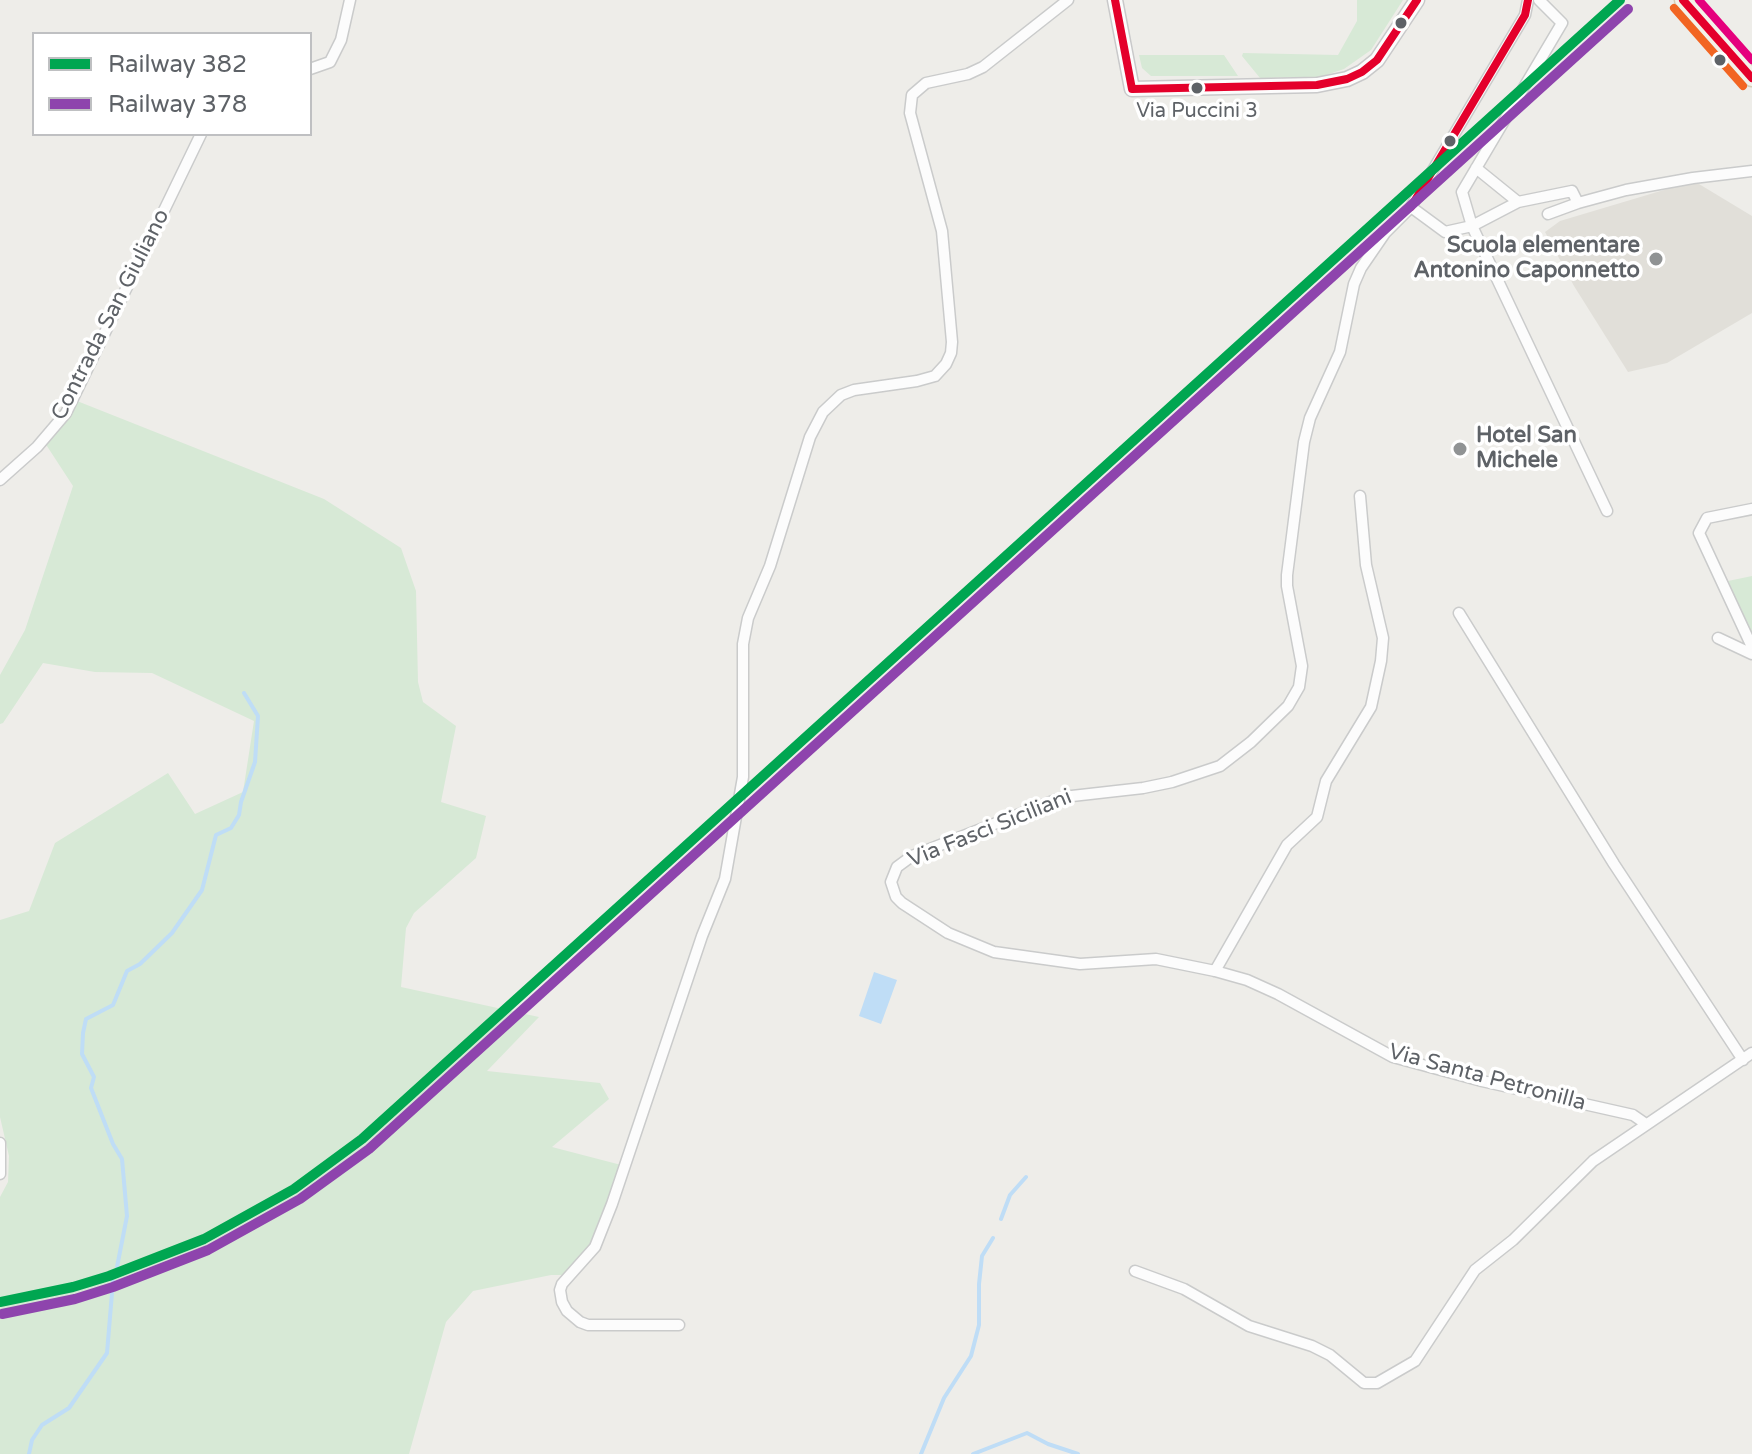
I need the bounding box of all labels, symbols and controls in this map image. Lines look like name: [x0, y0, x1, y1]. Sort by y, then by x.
unlabelled marker: [1393, 15, 1409, 31]
legend: [32, 32, 312, 136]
text: Railway 382: [108, 50, 247, 79]
unlabelled marker: [1712, 52, 1728, 68]
marker: Via Puccini 3: [1189, 80, 1205, 96]
text: Railway 378: [108, 90, 247, 119]
place label: Via Puccini 3: [1136, 100, 1258, 124]
unlabelled marker: [1442, 133, 1458, 149]
street label: Contrada San Giuliano: [46, 205, 176, 425]
place label: Scuola elementare Antonino Caponnetto: [1413, 233, 1640, 284]
marker: Scuola elementare Antonino Caponnetto: [1647, 250, 1665, 268]
place label: Hotel San Michele: [1476, 423, 1577, 474]
marker: Hotel San Michele: [1451, 440, 1469, 458]
street label: Via Fasci Siciliani: [904, 784, 1076, 874]
street label: Via Santa Petronilla: [1385, 1039, 1589, 1117]

